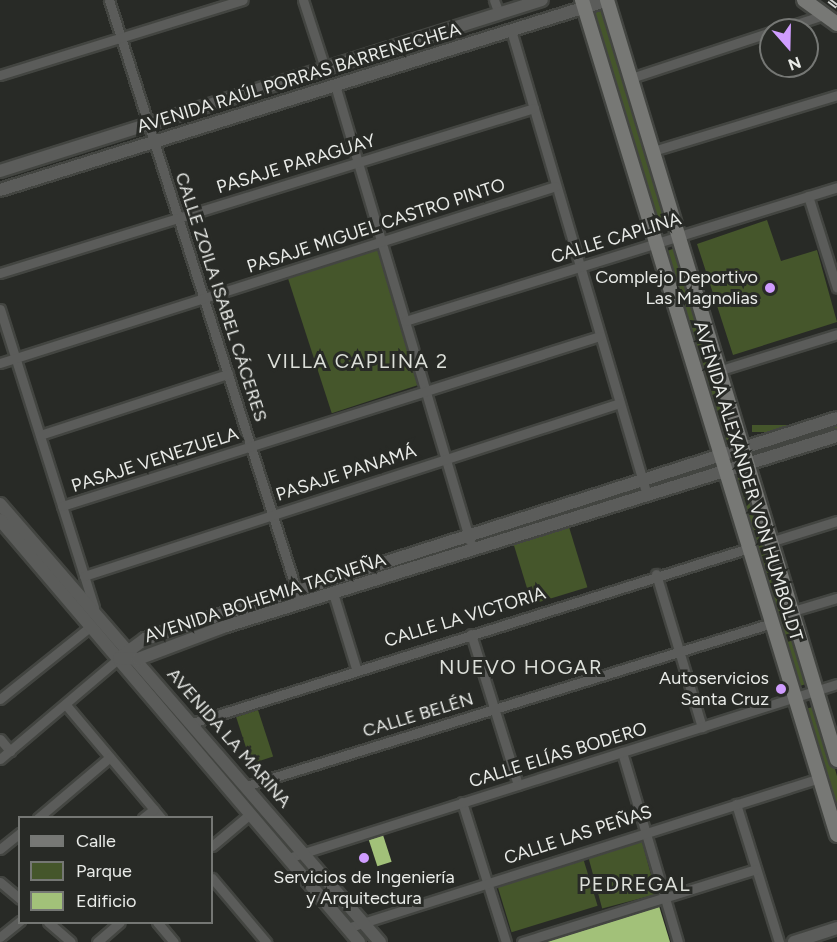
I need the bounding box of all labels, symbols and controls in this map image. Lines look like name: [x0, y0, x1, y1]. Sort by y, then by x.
street label: AVENIDA RAÚL PORRAS BARRENECHEA: [135, 18, 463, 138]
north arrow: [759, 18, 819, 78]
text: N: [786, 52, 804, 75]
street label: PASAJE PARAGUAY: [214, 130, 378, 198]
street label: CALLE ZOILA ISABEL CÁCERES: [170, 170, 272, 424]
street label: PASAJE MIGUEL CASTRO PINTO: [244, 174, 508, 278]
street label: CALLE CAPLINA: [548, 208, 684, 268]
place label: Complejo Deportivo Las Magnolias: [595, 267, 758, 310]
marker: Complejo Deportivo Las Magnolias: [763, 281, 777, 295]
street label: AVENIDA ALEXANDER VON HUMBOLDT: [689, 319, 807, 643]
district label: VILLA CAPLINA 2: [267, 349, 449, 373]
street label: PASAJE VENEZUELA: [69, 423, 241, 497]
street label: PASAJE PANAMÁ: [273, 440, 419, 506]
street label: AVENIDA BOHEMIA TACNEÑA: [142, 549, 388, 647]
street label: CALLE LA VICTORIA: [382, 582, 548, 652]
district label: NUEVO HOGAR: [439, 655, 603, 679]
street label: AVENIDA LA MARINA: [162, 664, 296, 812]
place label: Autoservicios Santa Cruz: [659, 668, 769, 710]
marker: Autoservicios Santa Cruz: [774, 682, 788, 696]
street label: CALLE BELÉN: [360, 688, 476, 742]
street label: CALLE ELÍAS BODERO: [466, 718, 650, 792]
street label: CALLE LAS PEÑAS: [501, 801, 655, 869]
legend: [18, 816, 213, 924]
text: Calle: [76, 830, 116, 852]
marker: Servicios de Ingeniería y Arquitectura: [357, 851, 371, 865]
text: Parque: [76, 860, 132, 882]
place label: Servicios de Ingeniería y Arquitectura: [273, 867, 455, 910]
district label: PEDREGAL: [579, 872, 691, 896]
text: Edificio: [76, 890, 137, 912]

